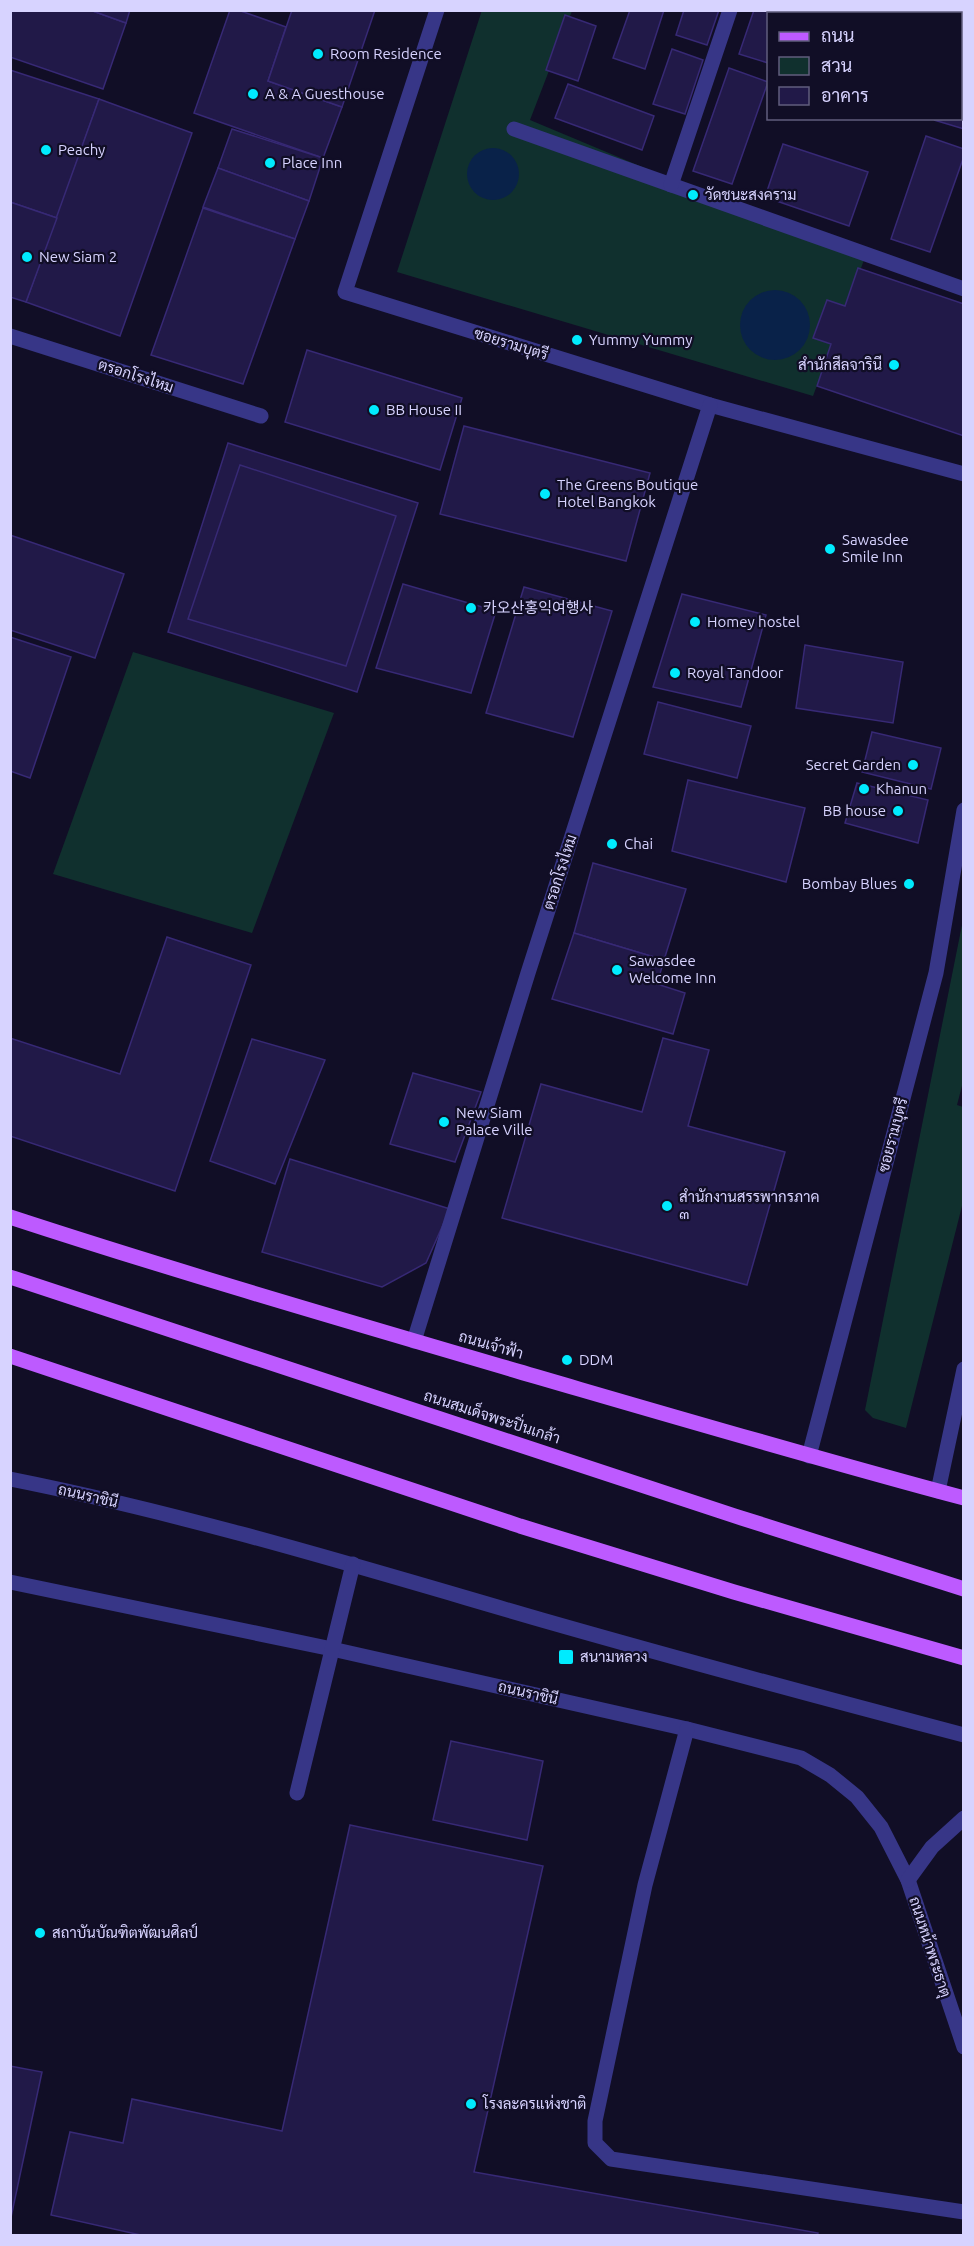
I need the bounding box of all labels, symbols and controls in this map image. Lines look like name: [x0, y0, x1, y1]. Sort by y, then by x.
legend: [767, 12, 962, 120]
text: ถนน: [821, 25, 854, 45]
place label: Room Residence: [330, 45, 442, 62]
marker: Room Residence: [311, 47, 325, 61]
text: สวน: [821, 55, 852, 75]
place label: A & A Guesthouse: [265, 85, 385, 102]
text: อาคาร: [821, 85, 869, 105]
marker: A & A Guesthouse: [246, 87, 260, 101]
place label: Peachy: [58, 141, 105, 158]
marker: Peachy: [39, 143, 53, 157]
place label: Place Inn: [282, 154, 342, 171]
marker: Place Inn: [263, 156, 277, 170]
place label: วัดชนะสงคราม: [705, 186, 797, 203]
marker: วัดชนะสงคราม: [686, 188, 700, 202]
place label: New Siam 2: [39, 248, 117, 265]
marker: New Siam 2: [20, 250, 34, 264]
street label: ซอยรามบุตรี: [471, 323, 550, 366]
place label: Yummy Yummy: [589, 331, 692, 348]
marker: Yummy Yummy: [570, 333, 584, 347]
street label: ตรอกโรงไหม: [96, 354, 176, 396]
place label: สำนักสีลจารินี: [798, 355, 882, 373]
marker: สำนักสีลจารินี: [887, 358, 901, 372]
place label: BB House II: [386, 401, 462, 418]
marker: BB House II: [367, 403, 381, 417]
place label: The Greens Boutique Hotel Bangkok: [557, 476, 698, 510]
marker: The Greens Boutique Hotel Bangkok: [538, 487, 552, 501]
place label: Sawasdee Smile Inn: [842, 531, 909, 565]
marker: Sawasdee Smile Inn: [823, 542, 837, 556]
place label: 카오산홍익여행사: [483, 599, 594, 616]
marker: 카오산홍익여행사: [464, 601, 478, 615]
place label: Homey hostel: [707, 613, 800, 630]
marker: Homey hostel: [688, 615, 702, 629]
place label: Royal Tandoor: [687, 664, 784, 681]
marker: Royal Tandoor: [668, 666, 682, 680]
place label: Secret Garden: [806, 756, 901, 773]
marker: Secret Garden: [906, 758, 920, 772]
place label: Khanun: [876, 780, 927, 797]
marker: Khanun: [857, 782, 871, 796]
place label: BB house: [823, 802, 886, 819]
marker: BB house: [891, 804, 905, 818]
street label: ตรอกโรงไหม: [538, 832, 580, 912]
place label: Chai: [624, 835, 653, 852]
marker: Chai: [605, 837, 619, 851]
place label: Bombay Blues: [802, 875, 897, 892]
marker: Bombay Blues: [902, 877, 916, 891]
place label: Sawasdee Welcome Inn: [629, 952, 716, 986]
marker: Sawasdee Welcome Inn: [610, 963, 624, 977]
street label: ซอยรามบุตรี: [873, 1096, 914, 1175]
place label: New Siam Palace Ville: [456, 1104, 533, 1138]
marker: New Siam Palace Ville: [437, 1115, 451, 1129]
place label: สำนักงานสรรพากรภาค ๓: [679, 1188, 820, 1222]
marker: สำนักงานสรรพากรภาค ๓: [660, 1199, 674, 1213]
street label: ถนนเจ้าฟ้า: [457, 1326, 526, 1362]
place label: DDM: [579, 1351, 613, 1368]
marker: DDM: [560, 1353, 574, 1367]
street label: ถนนสมเด็จพระปิ่นเกล้า: [422, 1381, 564, 1447]
street label: ถนนราชินี: [56, 1479, 120, 1511]
marker: สนามหลวง: [557, 1648, 575, 1666]
place label: สนามหลวง: [580, 1648, 647, 1665]
street label: ถนนราชินี: [496, 1676, 560, 1708]
street label: ถนนหน้าพระธาตุ: [903, 1894, 956, 2000]
place label: สถาบันบัณฑิตพัฒนศิลป์: [52, 1923, 198, 1941]
marker: สถาบันบัณฑิตพัฒนศิลป์: [33, 1926, 47, 1940]
place label: โรงละครแห่งชาติ: [482, 2094, 586, 2112]
marker: โรงละครแห่งชาติ: [464, 2097, 478, 2111]

